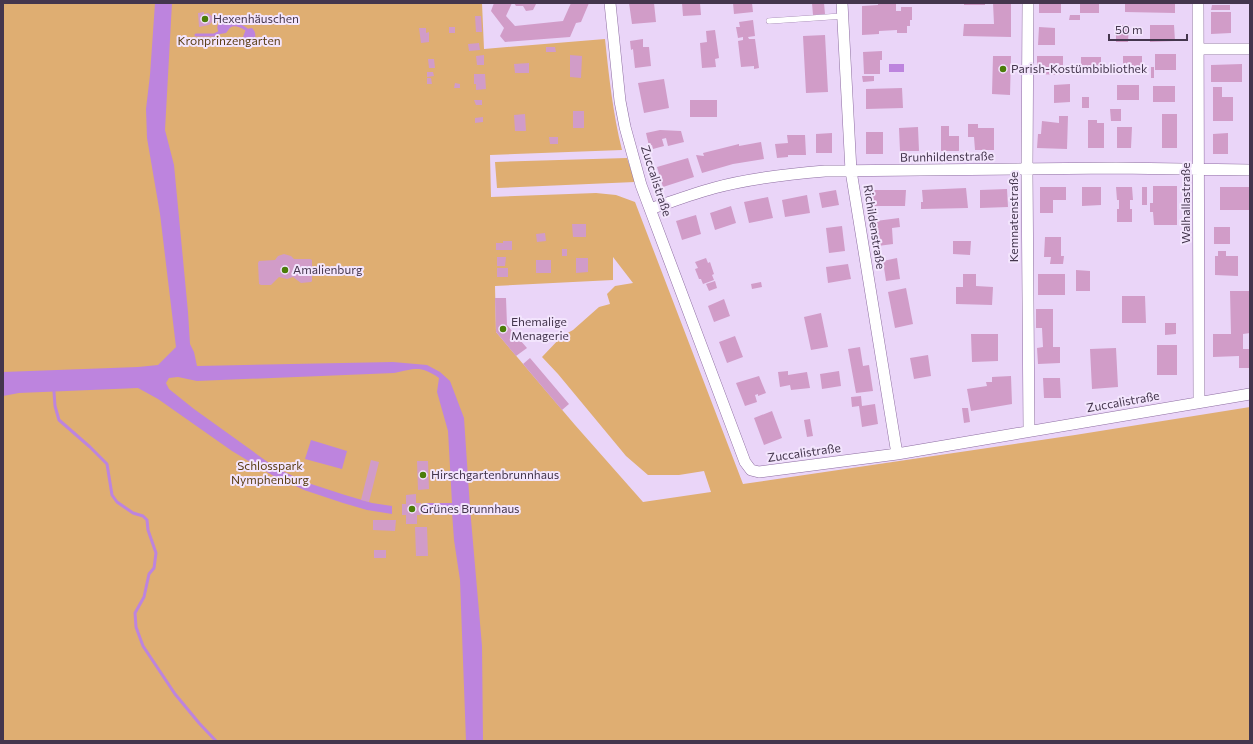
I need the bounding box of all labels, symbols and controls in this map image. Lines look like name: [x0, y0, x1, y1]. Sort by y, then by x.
place label: Hexenhäuschen: [213, 11, 299, 25]
marker: Hexenhäuschen: [200, 14, 210, 24]
scale bar: [1109, 16, 1187, 42]
text: 50 m: [1115, 22, 1143, 36]
park label: Kronprinzengarten: [177, 33, 281, 47]
place label: Parish-Kostümbibliothek: [1011, 61, 1148, 75]
marker: Parish-Kostümbibliothek: [998, 64, 1008, 74]
street label: Zuccalistraße: [639, 143, 675, 218]
street label: Brunhildenstraße: [900, 148, 994, 164]
street label: Walhallastraße: [1178, 162, 1192, 244]
street label: Kemnatenstraße: [1006, 172, 1020, 262]
street label: Richildenstraße: [861, 184, 889, 270]
place label: Amalienburg: [293, 262, 363, 276]
marker: Amalienburg: [280, 265, 290, 275]
place label: Ehemalige Menagerie: [511, 314, 569, 342]
marker: Ehemalige Menagerie: [498, 324, 508, 334]
street label: Zuccalistraße: [1085, 388, 1160, 414]
street label: Zuccalistraße: [766, 440, 841, 464]
park label: Schlosspark Nymphenburg: [231, 458, 309, 486]
place label: Hirschgartenbrunnhaus: [431, 467, 559, 481]
marker: Hirschgartenbrunnhaus: [418, 470, 428, 480]
place label: Grünes Brunnhaus: [420, 501, 520, 515]
marker: Grünes Brunnhaus: [407, 504, 417, 514]

